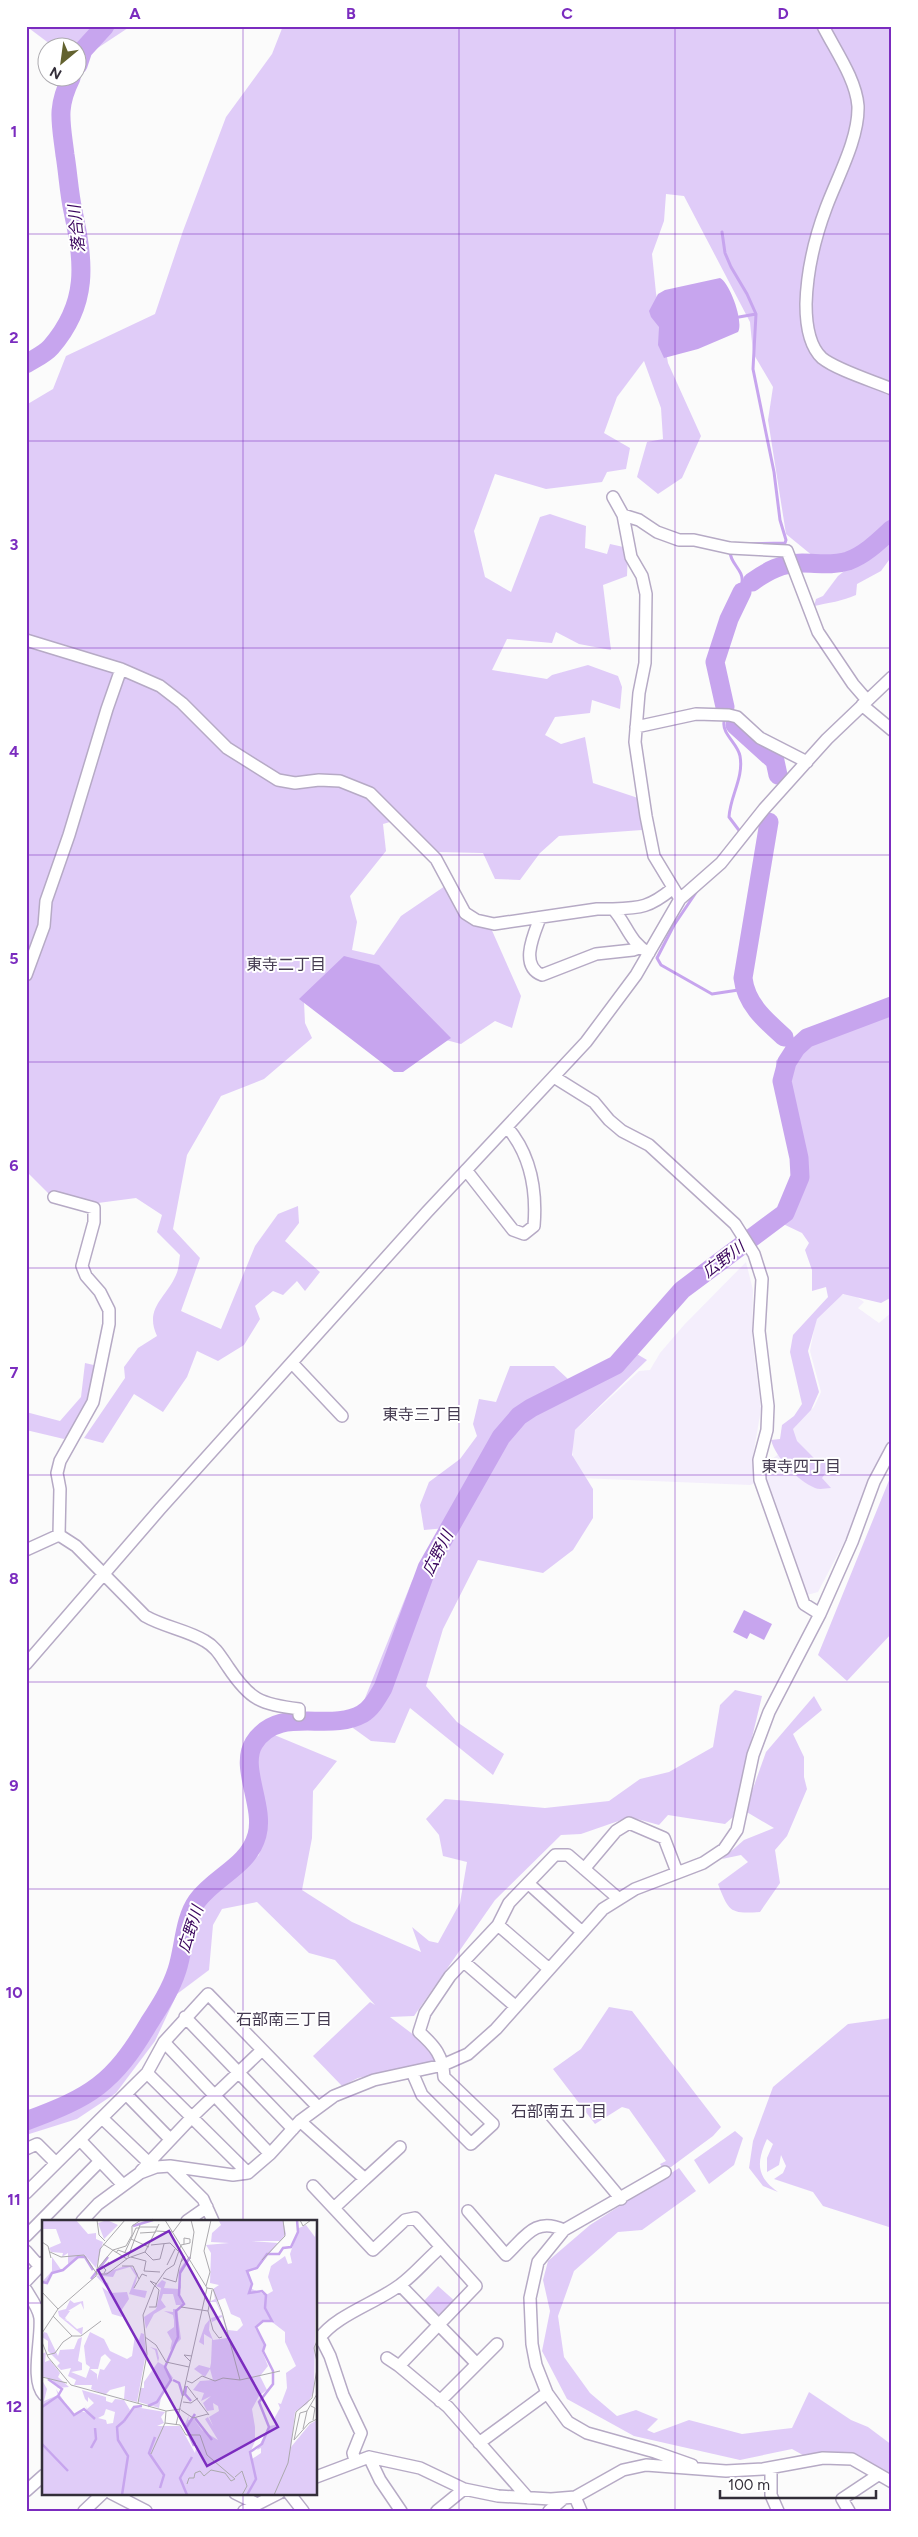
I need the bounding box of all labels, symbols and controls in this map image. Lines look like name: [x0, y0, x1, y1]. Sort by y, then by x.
text: A: [129, 4, 141, 23]
text: B: [346, 4, 356, 23]
text: C: [561, 4, 573, 23]
text: D: [777, 4, 789, 23]
north arrow: [38, 38, 88, 88]
text: N: [47, 63, 65, 83]
text: 1: [11, 122, 17, 141]
water label: 落合川: [64, 202, 88, 254]
text: 2: [9, 328, 19, 347]
text: 3: [10, 535, 19, 554]
text: 4: [9, 742, 19, 761]
text: 5: [9, 949, 19, 968]
district label: 東寺二丁目: [246, 955, 326, 974]
text: 6: [9, 1156, 19, 1175]
water label: 広野川: [698, 1236, 750, 1281]
text: 7: [10, 1363, 19, 1382]
district label: 東寺三丁目: [382, 1405, 462, 1424]
district label: 東寺四丁目: [761, 1457, 841, 1476]
water label: 広野川: [418, 1526, 458, 1579]
text: 8: [9, 1569, 19, 1588]
text: 9: [9, 1776, 19, 1795]
water label: 広野川: [174, 1901, 208, 1955]
text: 10: [5, 1983, 23, 2002]
district label: 石部南三丁目: [236, 2010, 332, 2029]
district label: 石部南五丁目: [511, 2102, 607, 2121]
text: 11: [7, 2190, 21, 2209]
inset map: [42, 2220, 318, 2494]
text: 12: [6, 2397, 22, 2416]
scale bar: [720, 2467, 877, 2499]
text: 100 m: [728, 2476, 770, 2494]

